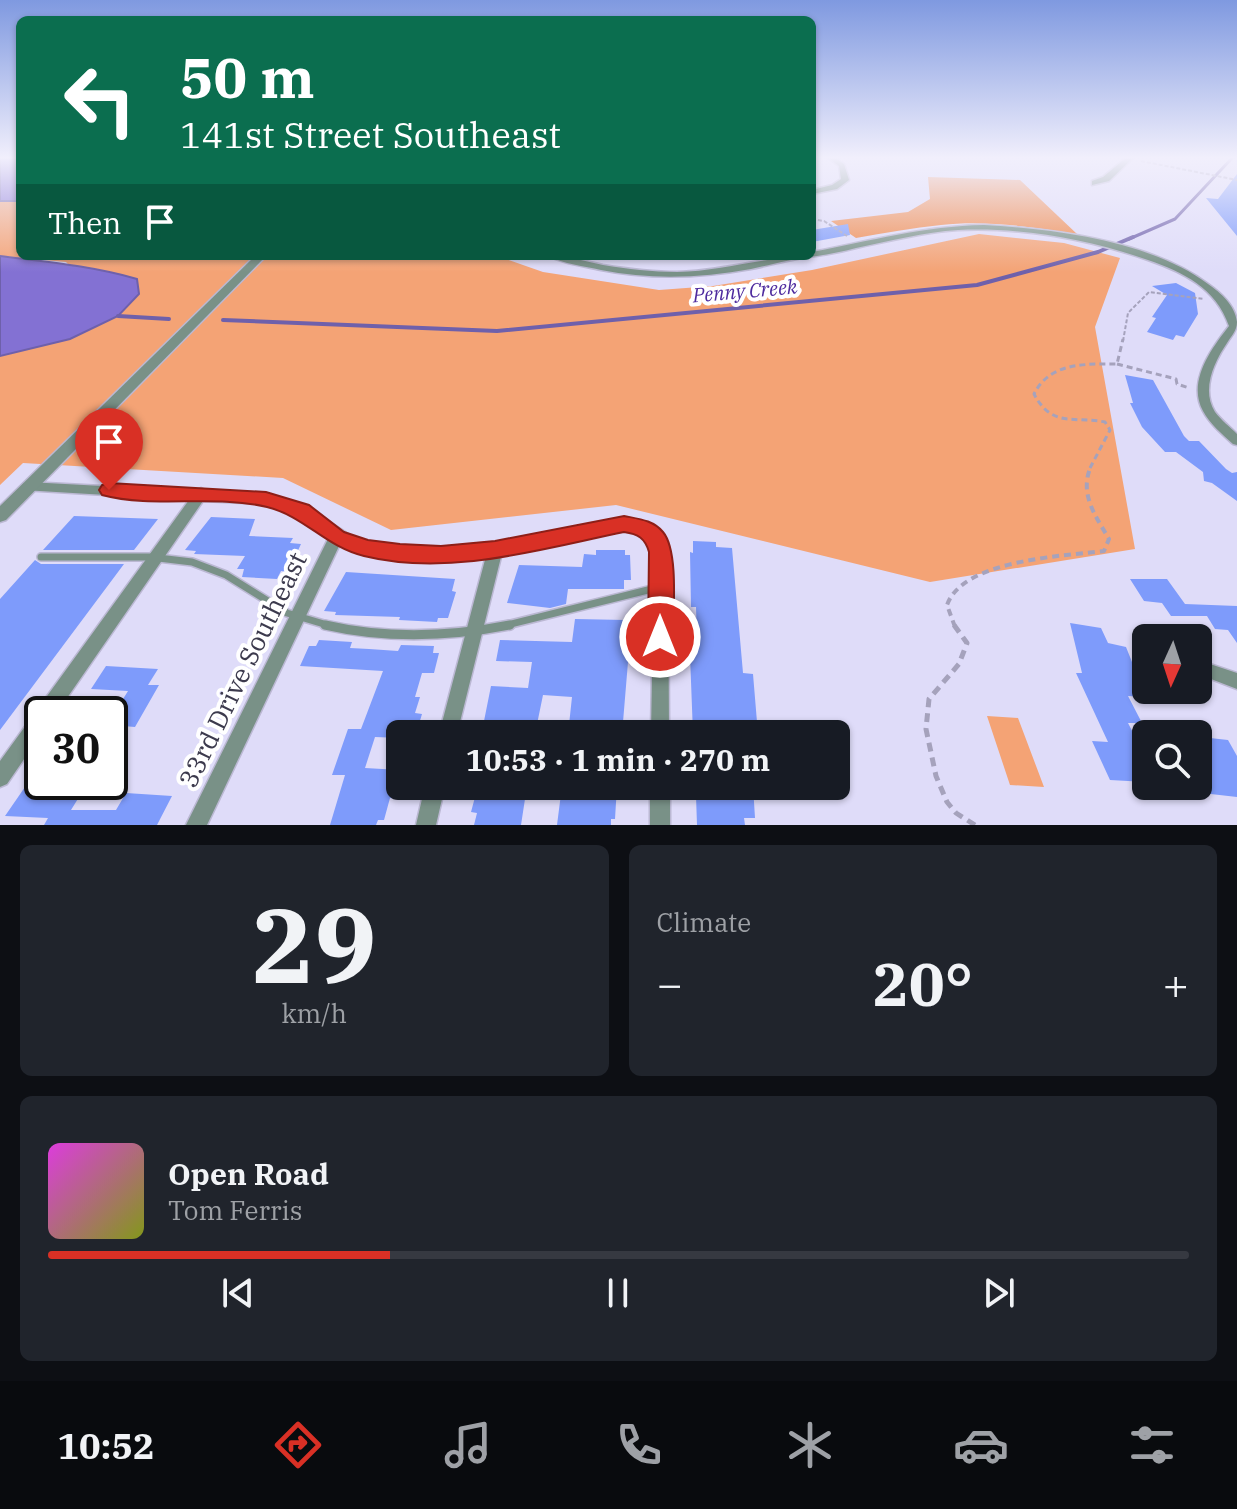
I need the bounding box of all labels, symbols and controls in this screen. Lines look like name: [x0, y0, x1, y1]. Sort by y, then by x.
text: 50 m: [180, 41, 315, 113]
icon: left: [48, 48, 152, 152]
text: 141st Street Southeast: [180, 111, 561, 158]
icon: arrive: [138, 200, 182, 244]
text: Then: [48, 203, 122, 242]
water label: Penny Creek: [691, 272, 799, 309]
pin: [75, 408, 143, 490]
icon: arrive: [87, 420, 131, 464]
street label: 33rd Drive Southeast: [170, 546, 314, 793]
position arrow: [618, 595, 702, 679]
north arrow: [1132, 624, 1212, 704]
map controls: [1132, 624, 1212, 800]
speed limit sign: 30: [24, 696, 128, 800]
button: search: [1132, 720, 1212, 800]
text: 10:53 · 1 min · 270 m: [466, 740, 770, 779]
text: 29: [252, 876, 377, 1012]
text: Climate: [657, 905, 751, 939]
text: 20°: [873, 944, 973, 1023]
text: −: [657, 955, 683, 1012]
text: +: [1163, 955, 1189, 1012]
text: km/h: [281, 996, 347, 1030]
text: Open Road: [168, 1154, 329, 1193]
text: Tom Ferris: [168, 1193, 302, 1227]
icon: previous: [216, 1271, 260, 1315]
icon: pause: [596, 1271, 640, 1315]
icon: next: [977, 1271, 1021, 1315]
icon: directions: [270, 1417, 326, 1473]
icon: music: [440, 1417, 496, 1473]
icon: phone: [611, 1417, 667, 1473]
icon: climate: [782, 1417, 838, 1473]
icon: car: [953, 1417, 1009, 1473]
icon: filters: [1124, 1417, 1180, 1473]
text: 10:52: [57, 1422, 155, 1469]

